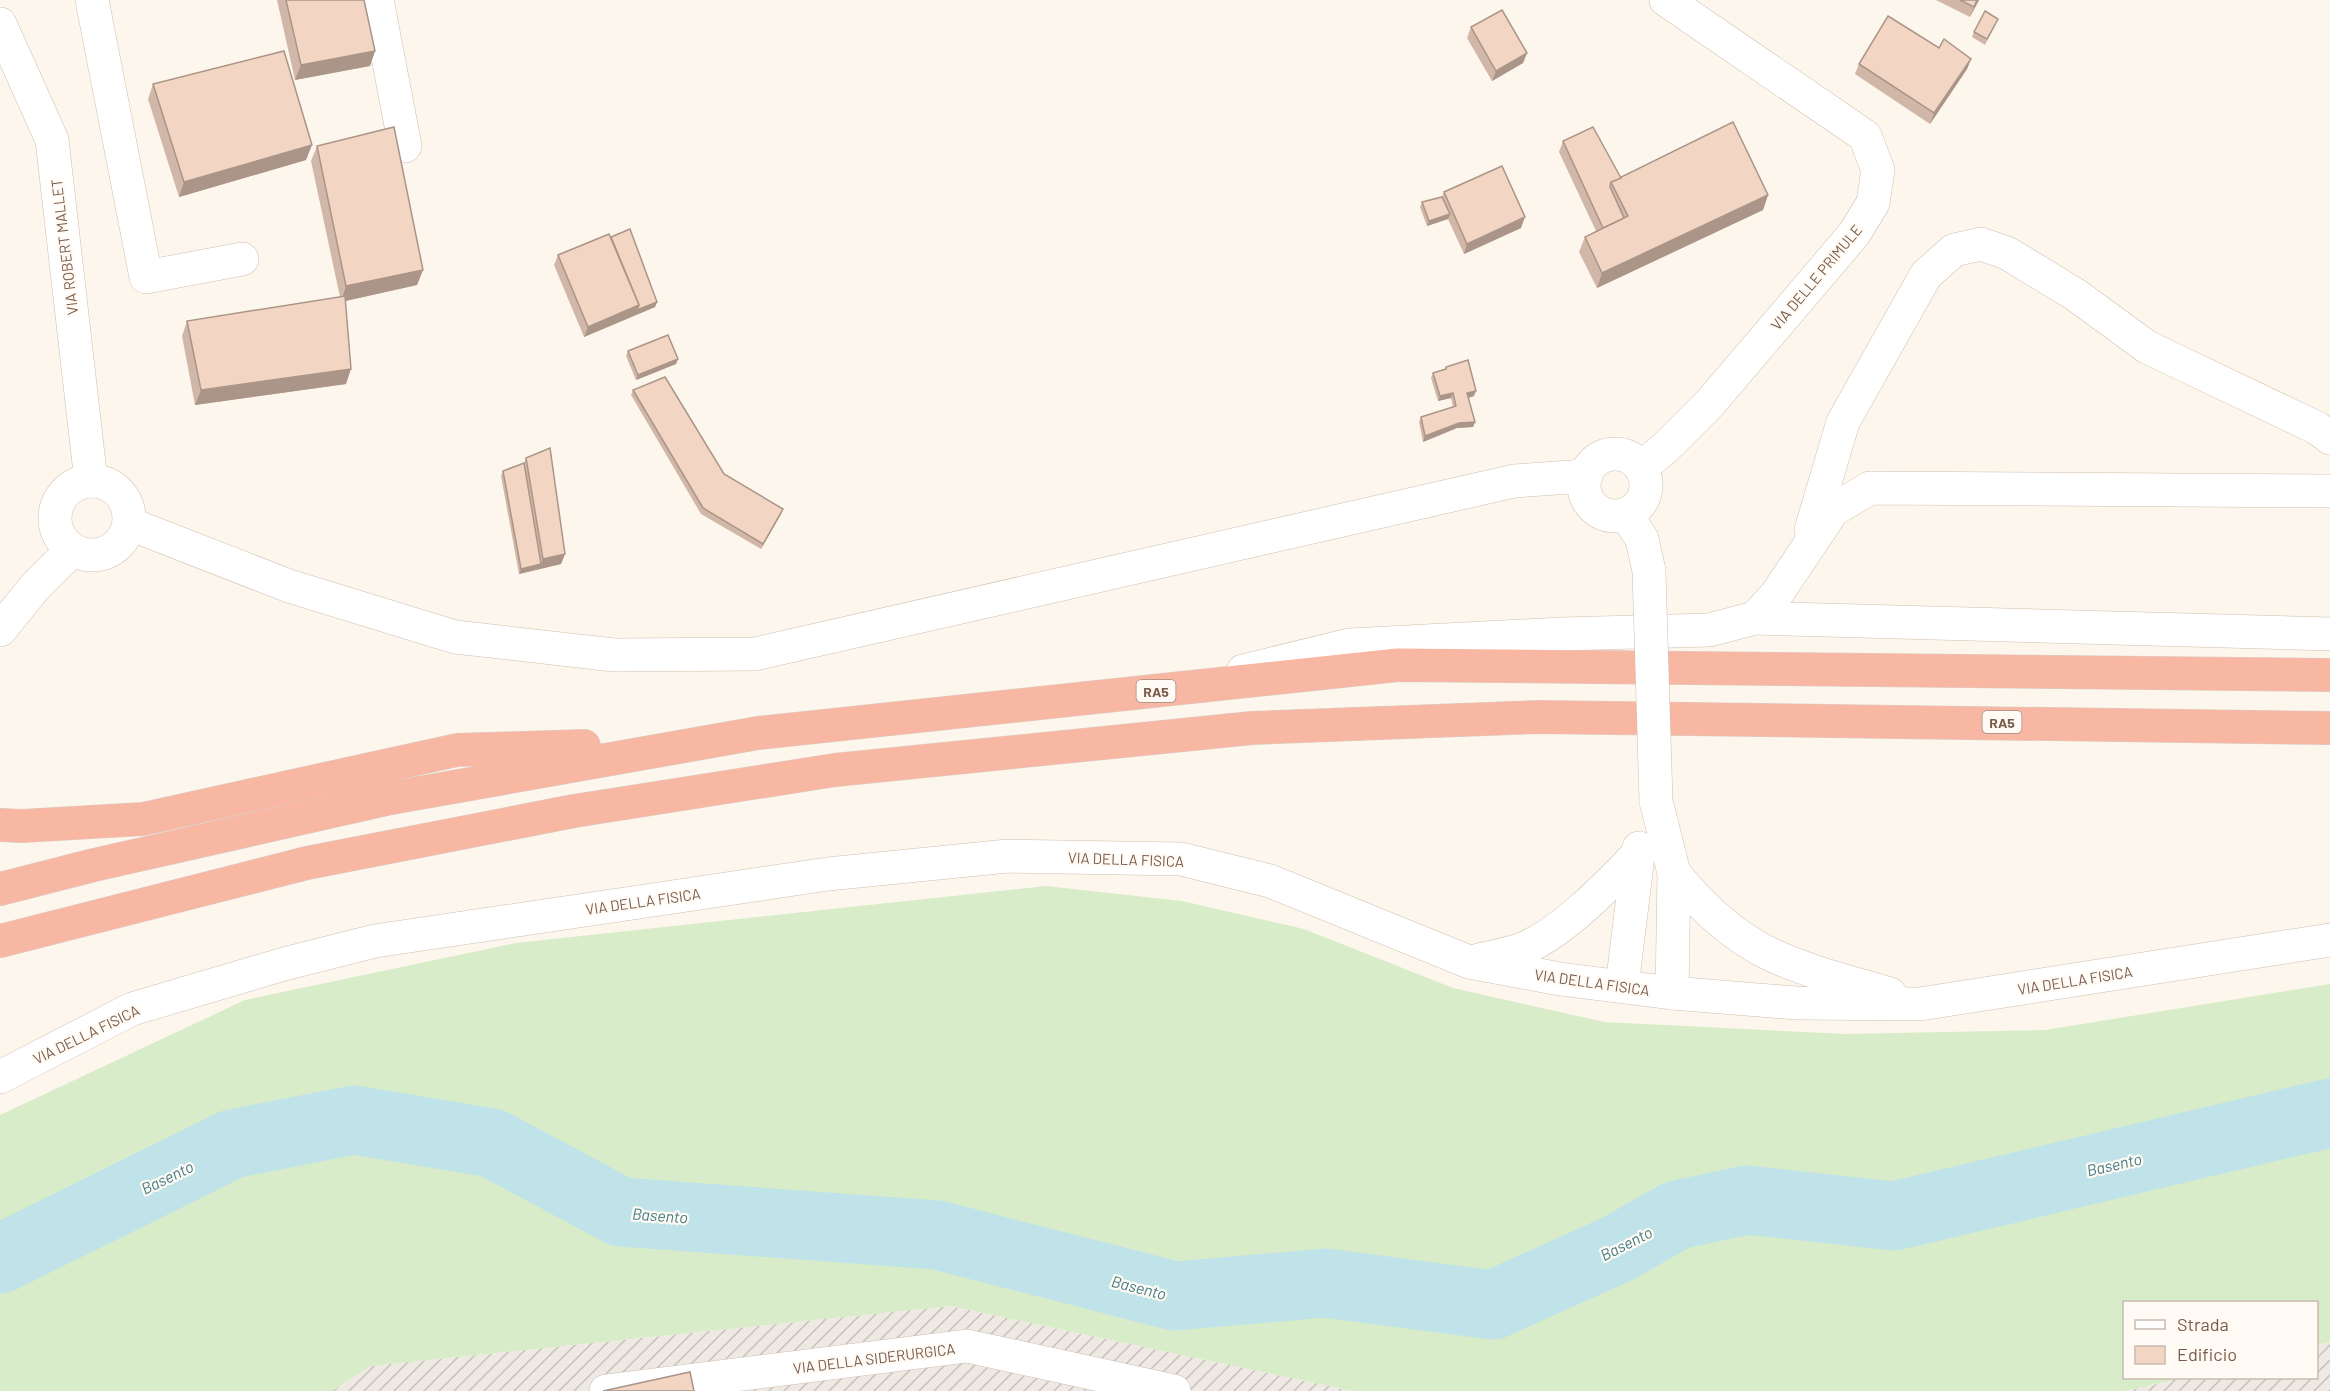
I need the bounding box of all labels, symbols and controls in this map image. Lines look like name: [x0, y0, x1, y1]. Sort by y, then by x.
street label: VIA ROBERT MALLET: [47, 178, 81, 316]
street label: VIA DELLE PRIMULE: [1767, 221, 1865, 333]
road number: RA5: [1136, 680, 1176, 702]
road number: RA5: [1982, 711, 2022, 733]
street label: VIA DELLA FISICA: [1068, 848, 1184, 870]
street label: VIA DELLA FISICA: [584, 884, 702, 918]
street label: VIA DELLA FISICA: [2016, 962, 2134, 998]
street label: VIA DELLA FISICA: [1533, 965, 1651, 999]
street label: VIA DELLA FISICA: [30, 1000, 142, 1068]
water label: Basento: [2085, 1148, 2143, 1180]
water label: Basento: [138, 1156, 196, 1198]
water label: Basento: [631, 1204, 689, 1226]
water label: Basento: [1597, 1222, 1655, 1264]
water label: Basento: [1110, 1271, 1168, 1303]
legend: [2123, 1301, 2318, 1379]
text: Strada: [2177, 1313, 2229, 1335]
street label: VIA DELLA SIDERURGICA: [792, 1339, 956, 1377]
text: Edificio: [2177, 1343, 2237, 1365]

